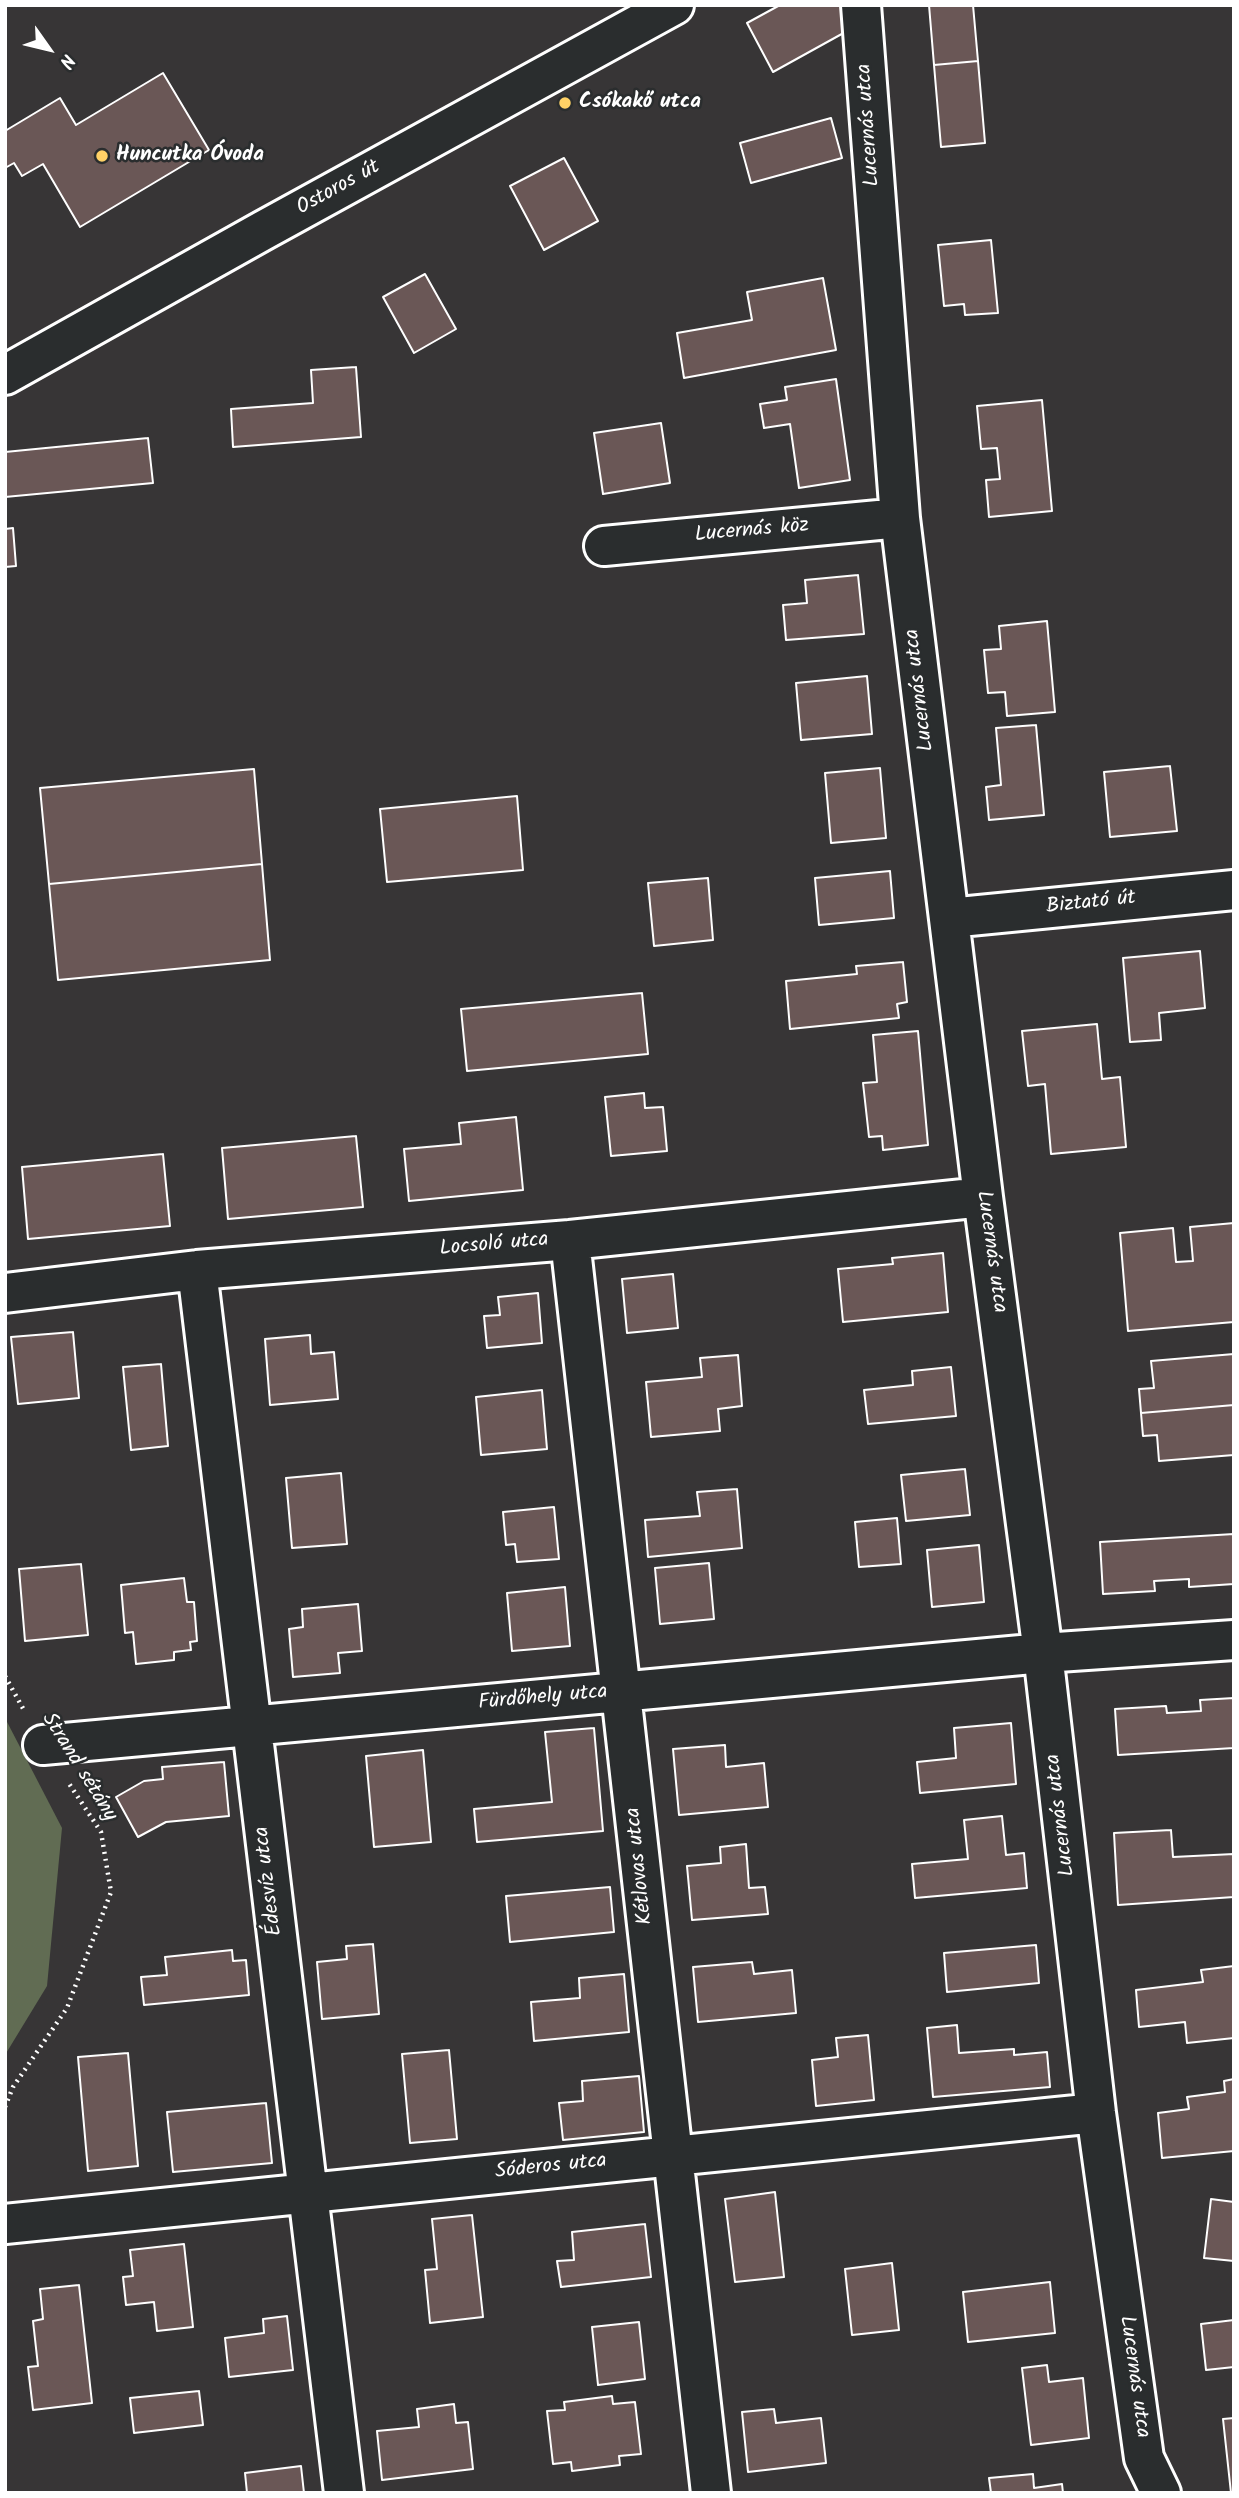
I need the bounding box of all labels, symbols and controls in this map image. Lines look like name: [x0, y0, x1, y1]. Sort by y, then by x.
north arrow: [14, 14, 84, 84]
text: N: [51, 47, 82, 74]
street label: Lucernás utca: [853, 63, 887, 187]
place label: Csókakő utca: [579, 90, 701, 116]
marker: Csókakő utca: [557, 95, 573, 111]
place label: Huncutka Óvoda: [116, 143, 264, 169]
marker: Huncutka Óvoda: [94, 148, 110, 164]
street label: Ostoros út: [293, 156, 385, 222]
street label: Lucernás köz: [694, 514, 810, 550]
street label: Lucernás utca: [901, 627, 941, 753]
street label: Biztató út: [1045, 887, 1137, 921]
street label: Lucernás utca: [969, 1189, 1011, 1315]
street label: Locsoló utca: [438, 1229, 550, 1263]
street label: Fürdőhely utca: [477, 1681, 609, 1717]
street label: Strand sétány: [35, 1709, 121, 1827]
street label: Lucernás utca: [1042, 1752, 1082, 1878]
street label: Kétlovas utca: [622, 1806, 660, 1926]
street label: Édesvíz utca: [251, 1825, 289, 1937]
street label: Sóderos utca: [494, 2150, 608, 2186]
street label: Lucernás utca: [1112, 2314, 1154, 2440]

